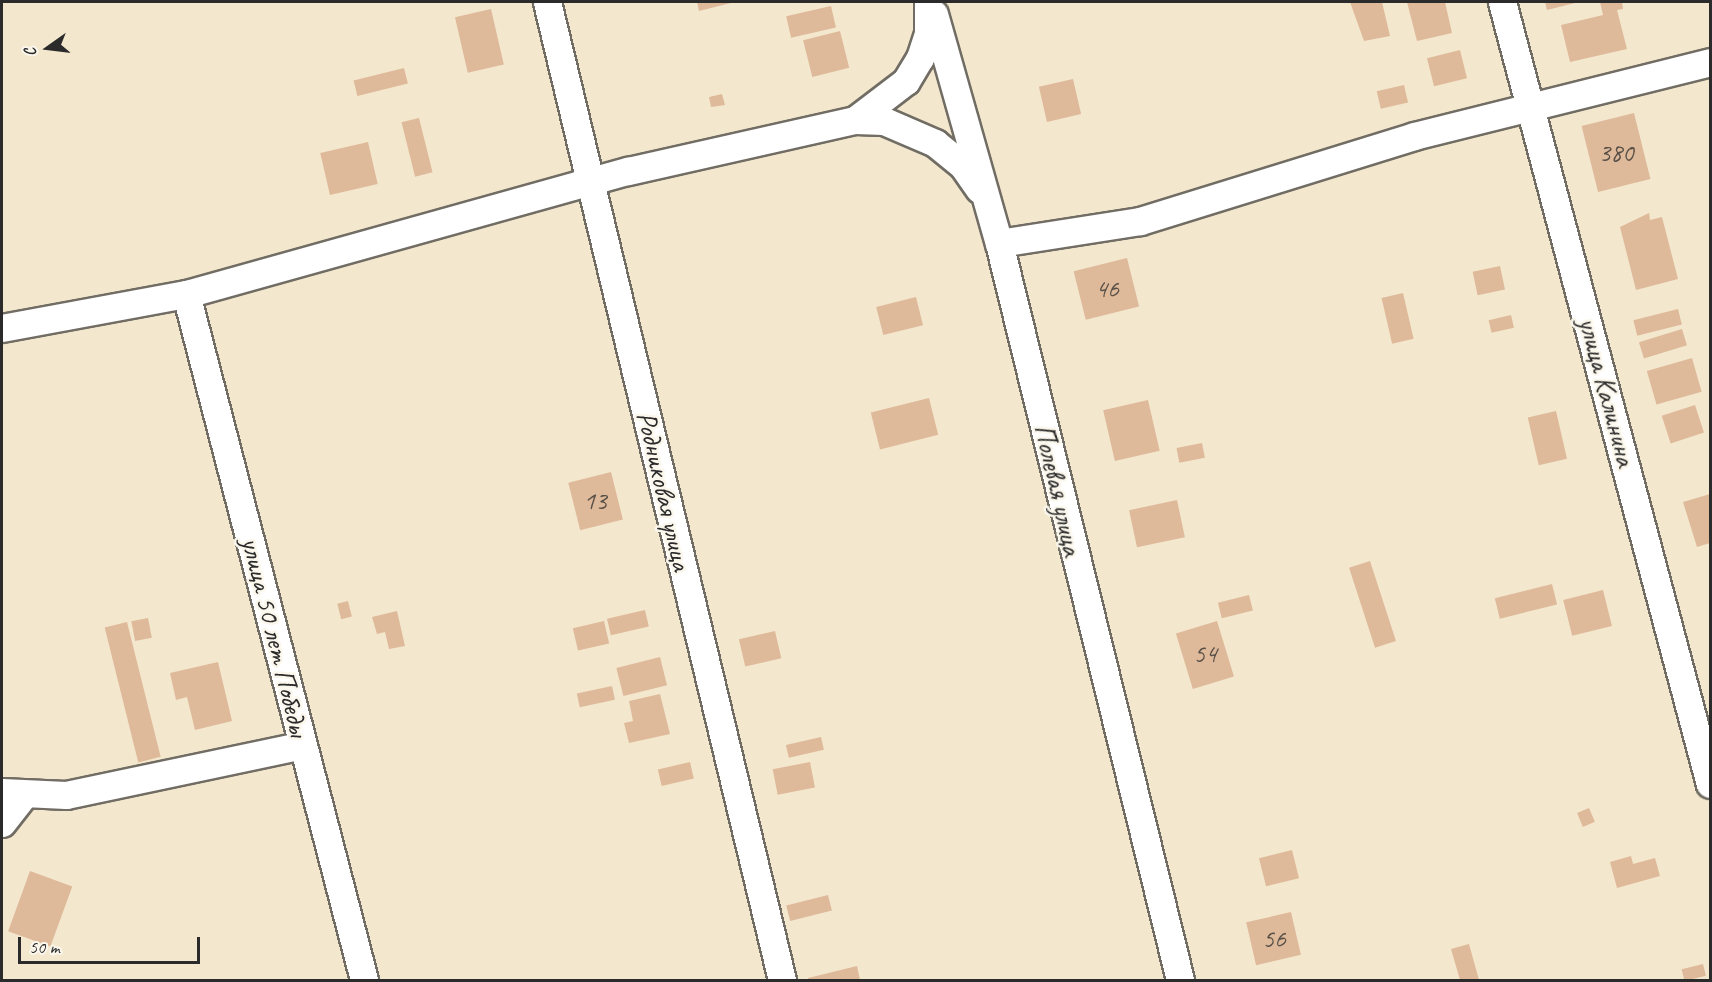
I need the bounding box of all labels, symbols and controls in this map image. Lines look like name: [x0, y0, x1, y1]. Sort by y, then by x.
north arrow: [18, 18, 78, 78]
text: С: [20, 46, 41, 59]
house number: 380: [1598, 137, 1634, 169]
house number: 46: [1095, 273, 1119, 305]
street label: улица Калинина: [1571, 313, 1643, 471]
street label: Родниковая улица: [629, 407, 699, 575]
street label: Полевая улица: [1026, 420, 1090, 560]
house number: 13: [583, 485, 607, 517]
street label: улица 50 лет Победы: [234, 534, 316, 740]
house number: 54: [1193, 638, 1217, 670]
house number: 56: [1262, 923, 1286, 955]
scale bar: [21, 925, 202, 963]
text: 50 m: [29, 936, 60, 958]

